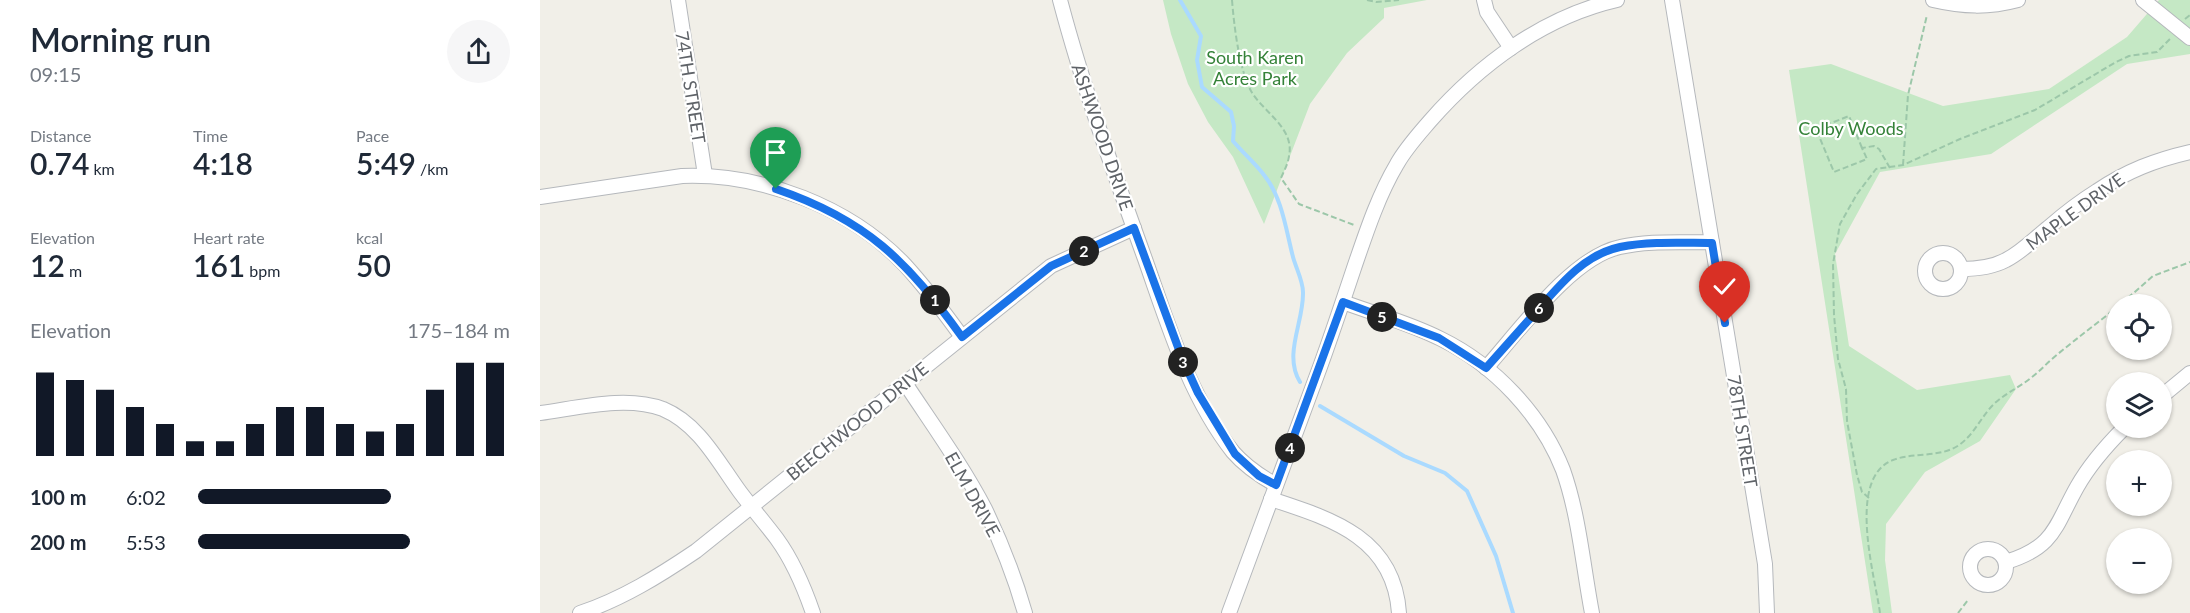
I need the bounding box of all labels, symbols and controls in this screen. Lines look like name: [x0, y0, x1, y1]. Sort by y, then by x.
text: Morning run: [30, 19, 211, 59]
button: share: [447, 20, 510, 83]
street label: 74TH STREET: [671, 29, 711, 145]
park label: South Karen Acres Park: [1206, 46, 1304, 89]
street label: ASHWOOD DRIVE: [1068, 61, 1138, 213]
text: 09:15: [30, 62, 81, 86]
park label: Colby Woods: [1798, 117, 1904, 139]
text: Distance: [30, 126, 91, 145]
text: Time: [193, 126, 228, 145]
text: Pace: [356, 126, 389, 145]
pin: [750, 127, 801, 189]
icon: arrive: [759, 136, 792, 169]
text: 0.74: [30, 145, 89, 181]
text: 4:18: [193, 145, 253, 181]
text: 5:49: [356, 145, 416, 181]
text: km: [89, 159, 115, 178]
text: /km: [416, 159, 448, 178]
street label: MAPLE DRIVE: [2021, 168, 2129, 254]
text: Elevation: [30, 228, 95, 247]
text: Heart rate: [193, 228, 265, 247]
text: kcal: [356, 228, 383, 247]
pin: 2: [1069, 236, 1099, 266]
text: 2: [1079, 241, 1089, 260]
text: 12: [30, 247, 65, 283]
text: 161: [193, 247, 245, 283]
text: 50: [356, 247, 391, 283]
text: m: [65, 261, 82, 280]
text: bpm: [245, 261, 280, 280]
pin: [1699, 261, 1750, 323]
icon: check: [1708, 270, 1741, 303]
pin: 1: [920, 285, 950, 315]
text: 1: [930, 290, 940, 309]
pin: 6: [1524, 293, 1554, 323]
map controls: [2106, 294, 2172, 594]
button: locate: [2106, 294, 2172, 360]
text: 6: [1534, 298, 1544, 317]
pin: 5: [1367, 302, 1397, 332]
text: 5: [1377, 307, 1387, 326]
text: Elevation: [30, 318, 111, 342]
text: 175–184 m: [407, 318, 510, 342]
pin: 3: [1168, 347, 1198, 377]
text: 3: [1178, 352, 1188, 371]
street label: BEECHWOOD DRIVE: [782, 357, 932, 485]
button: layers: [2106, 372, 2172, 438]
street label: 78TH STREET: [1723, 373, 1763, 489]
pin: 4: [1275, 433, 1305, 463]
text: 4: [1285, 438, 1295, 457]
street label: ELM DRIVE: [941, 448, 1005, 540]
button: +: [2106, 450, 2172, 516]
text: 100 m: [30, 485, 86, 509]
text: 6:02: [126, 485, 166, 509]
button: −: [2106, 528, 2172, 594]
text: 200 m: [30, 530, 86, 554]
text: 5:53: [126, 530, 166, 554]

